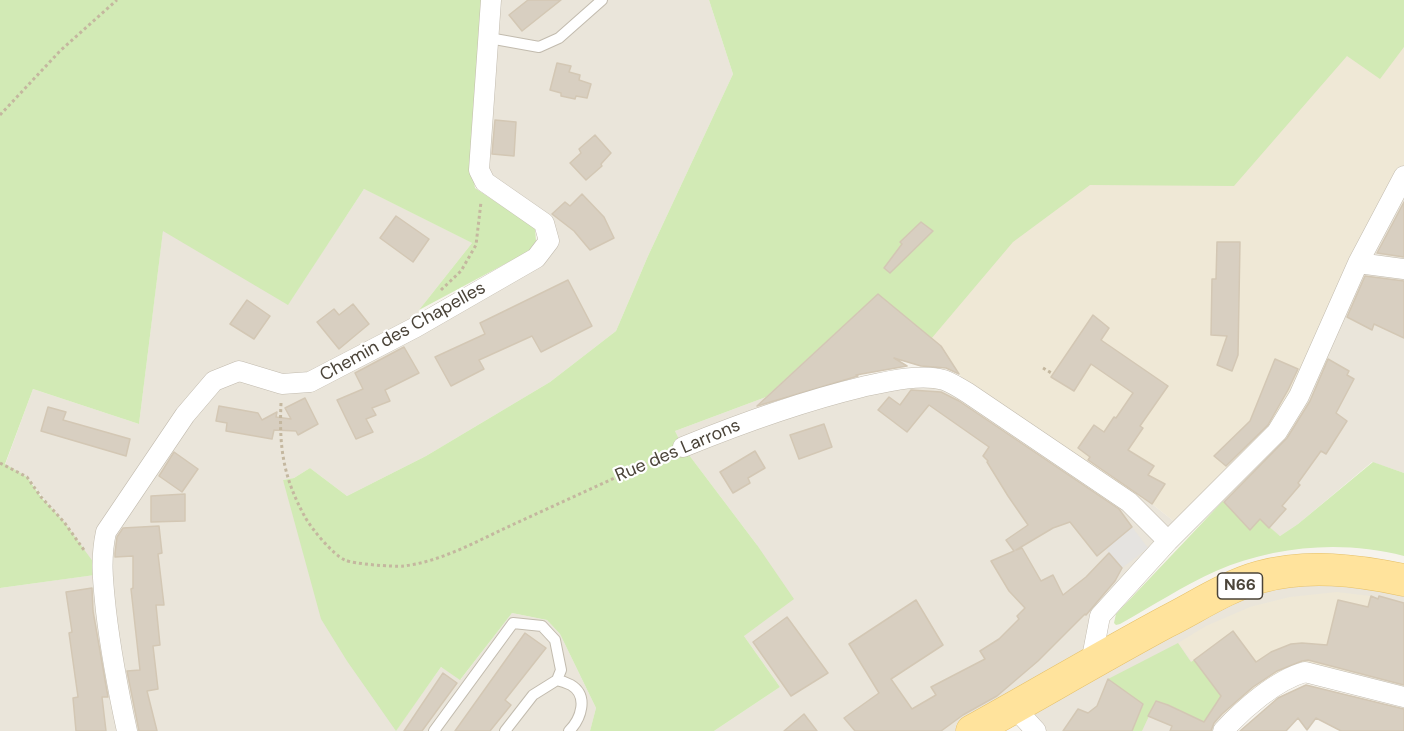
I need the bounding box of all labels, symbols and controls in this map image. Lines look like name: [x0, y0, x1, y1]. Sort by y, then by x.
street label: Chemin des Chapelles: [316, 277, 490, 387]
street label: Rue des Larrons: [612, 415, 744, 487]
road number: N66: [1218, 573, 1262, 599]

